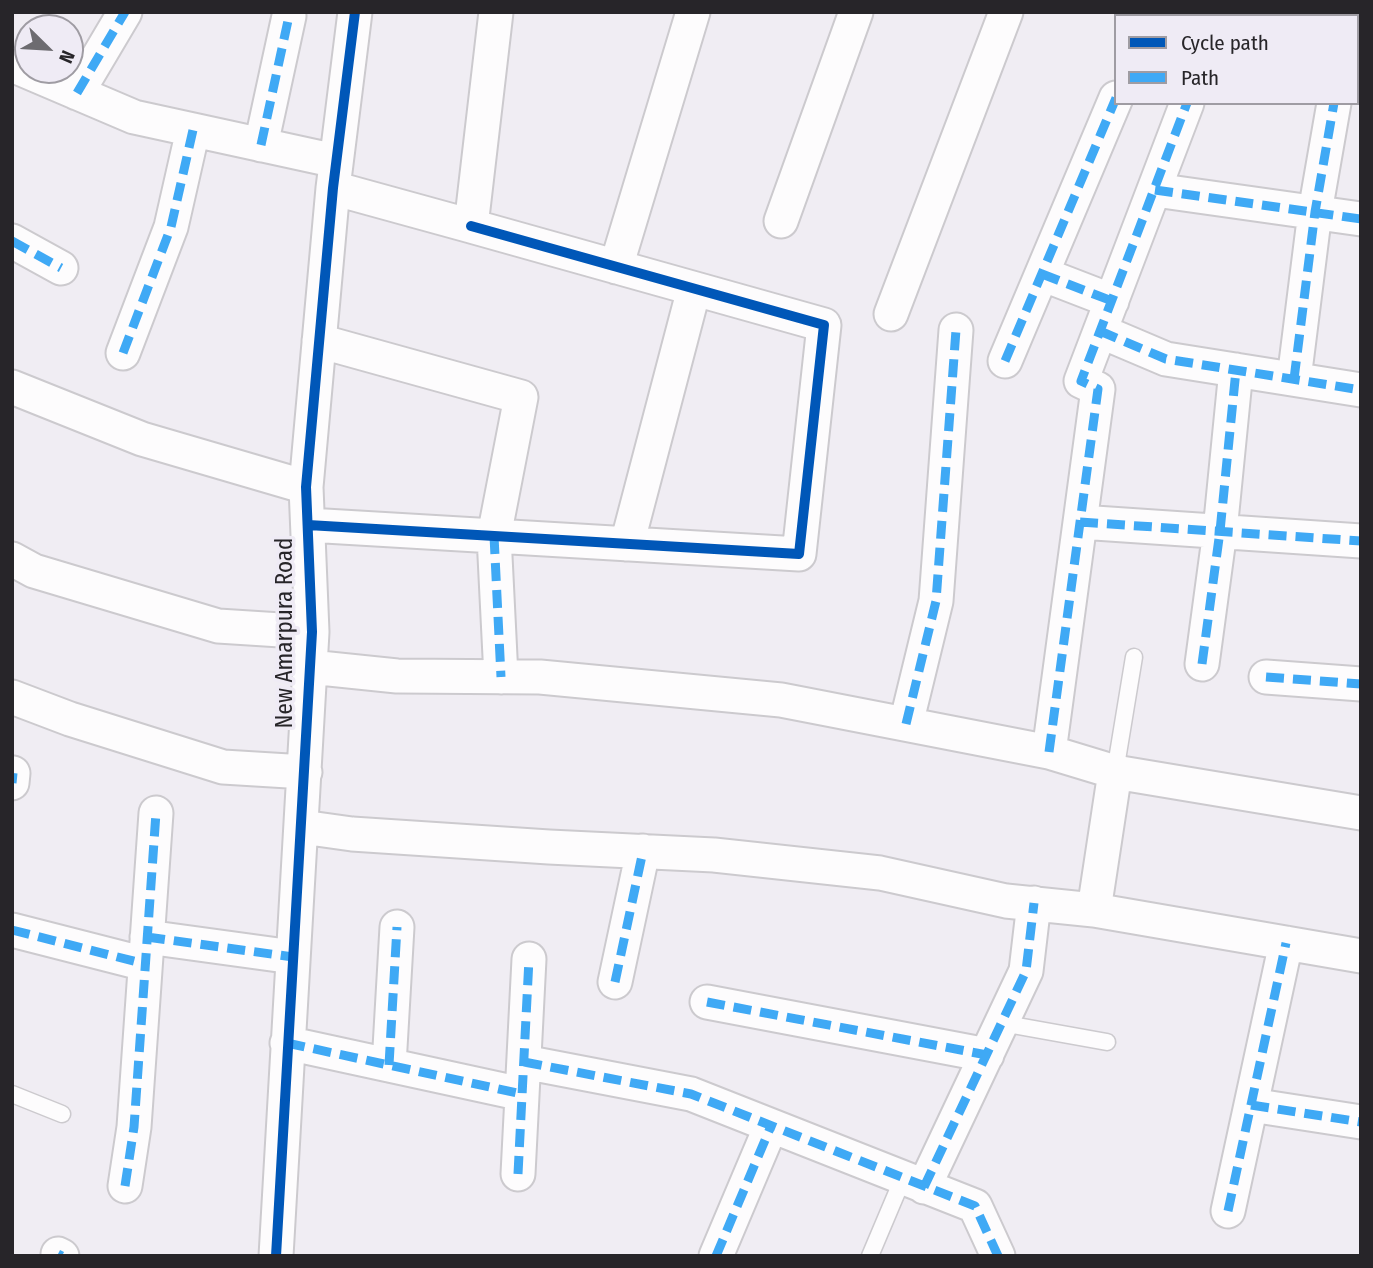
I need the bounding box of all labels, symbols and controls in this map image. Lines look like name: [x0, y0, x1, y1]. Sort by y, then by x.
north arrow: [14, 14, 84, 84]
legend: [1114, 14, 1359, 105]
text: Cycle path: [1181, 30, 1269, 56]
text: N: [54, 47, 80, 67]
text: Path: [1181, 65, 1219, 91]
street label: New Amarpura Road: [272, 538, 300, 728]

